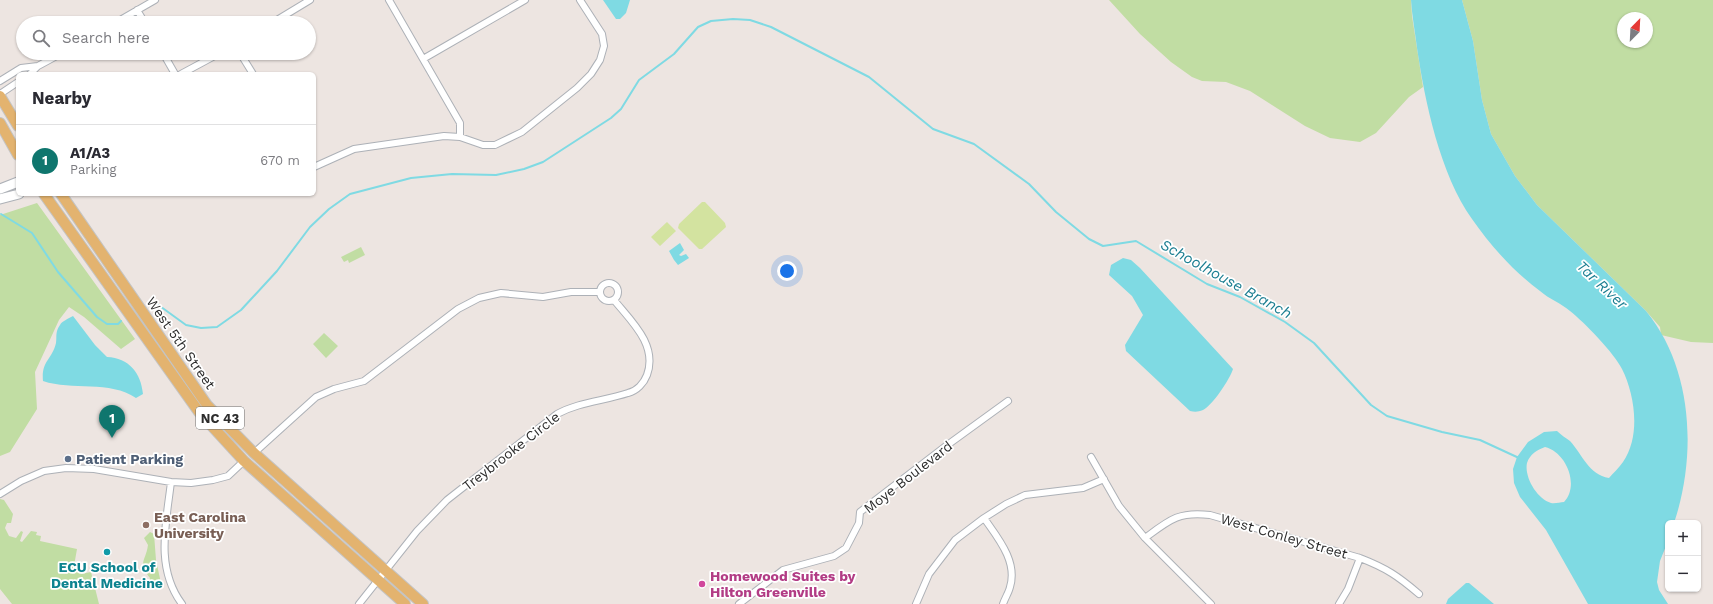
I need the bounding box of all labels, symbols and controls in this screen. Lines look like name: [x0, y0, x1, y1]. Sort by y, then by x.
north arrow: [1617, 12, 1653, 48]
search box: [16, 16, 316, 60]
icon: search: [30, 27, 52, 49]
text: Search here: [62, 29, 150, 47]
text: Nearby: [32, 88, 91, 108]
text: A1/A3: [70, 144, 110, 162]
text: 1: [42, 153, 48, 168]
text: 670 m: [260, 153, 300, 168]
text: Parking: [70, 162, 116, 177]
water label: Schoolhouse Branch: [1157, 235, 1295, 323]
water label: Tar River: [1573, 257, 1632, 314]
your location: [777, 261, 797, 281]
street label: West 5th Street: [143, 294, 219, 392]
pin: 1: [99, 405, 125, 438]
road number: NC 43: [196, 407, 244, 429]
street label: Treybrooke Circle: [459, 408, 563, 494]
street label: Moye Boulevard: [861, 438, 955, 516]
place label: Patient Parking: [76, 451, 183, 467]
marker: Patient Parking: [63, 454, 73, 464]
place label: East Carolina University: [154, 509, 247, 541]
street label: West Conley Street: [1219, 510, 1350, 562]
marker: East Carolina University: [141, 520, 151, 530]
map controls: [1665, 520, 1701, 592]
button: +: [1665, 520, 1701, 556]
marker: ECU School of Dental Medicine: [102, 547, 112, 557]
button: −: [1665, 556, 1701, 592]
place label: ECU School of Dental Medicine: [51, 559, 163, 591]
place label: Homewood Suites by Hilton Greenville: [710, 568, 856, 600]
marker: Homewood Suites by Hilton Greenville: [697, 579, 707, 589]

